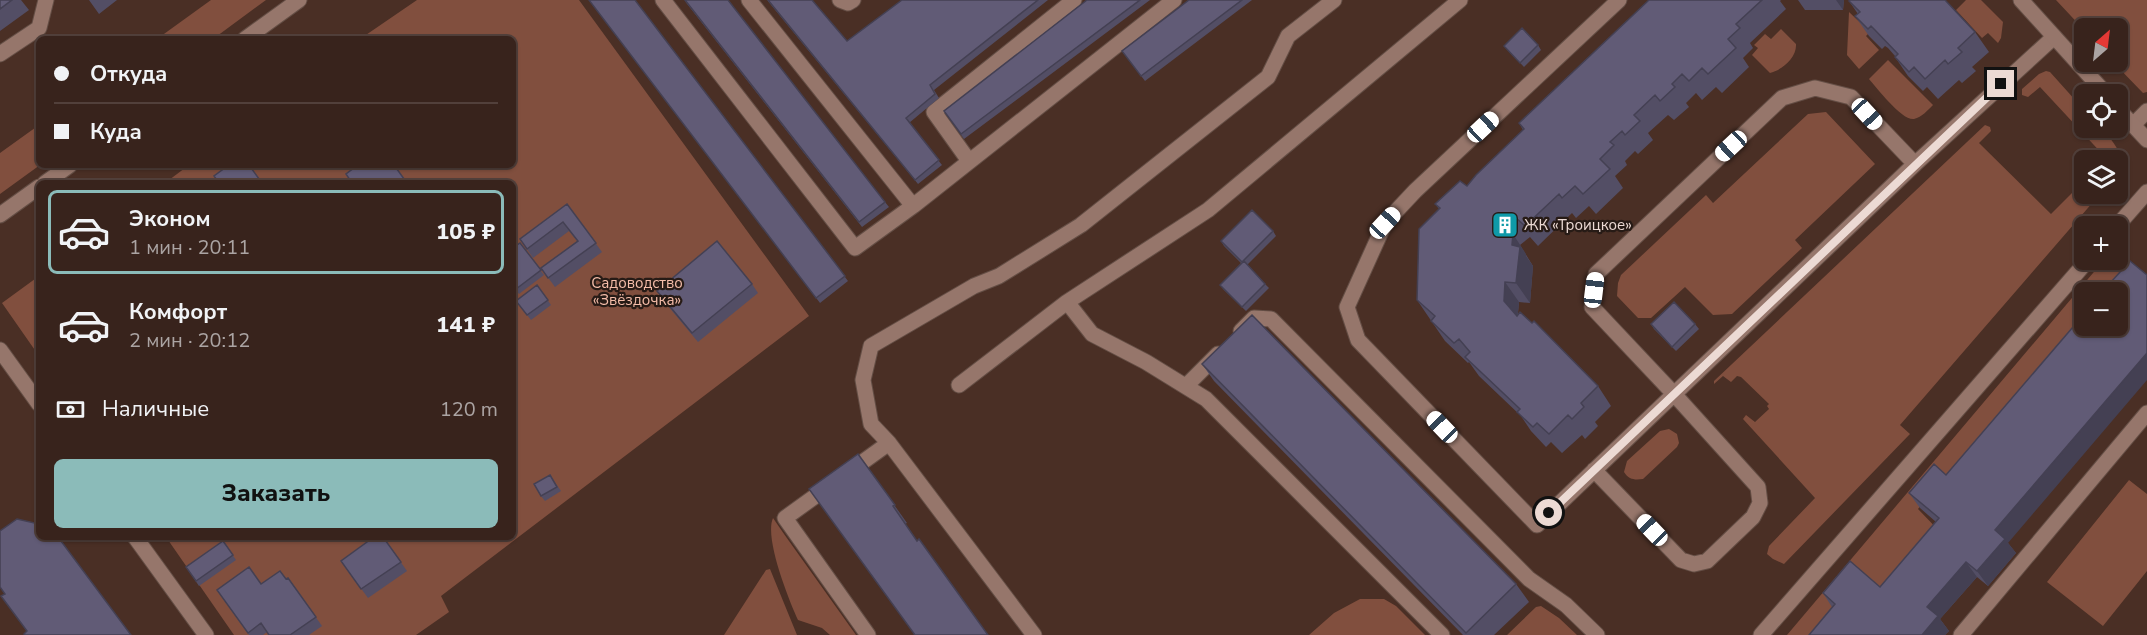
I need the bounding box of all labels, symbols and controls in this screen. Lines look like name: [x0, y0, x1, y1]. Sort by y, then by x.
north arrow: [2074, 18, 2128, 72]
map controls: [2074, 18, 2128, 336]
text: Откуда: [90, 59, 167, 89]
route end: [1987, 70, 2014, 97]
button: locate: [2074, 84, 2128, 138]
car: [1848, 95, 1886, 133]
car: [1464, 108, 1502, 146]
text: Куда: [90, 117, 142, 147]
car: [1712, 127, 1750, 165]
button: layers: [2074, 150, 2128, 204]
text: Эконом: [129, 204, 211, 234]
car: [1366, 204, 1404, 242]
icon: car: [57, 205, 111, 259]
building icon: ЖК «Троицкое»: [1490, 210, 1520, 240]
place label: ЖК «Троицкое»: [1524, 215, 1632, 235]
button: +: [2074, 216, 2128, 270]
text: 105 ₽: [436, 217, 495, 247]
text: 1 мин · 20:11: [129, 234, 250, 261]
car: [1583, 271, 1605, 309]
park label: Садоводство «Звёздочка»: [591, 273, 683, 310]
button: −: [2074, 282, 2128, 336]
text: Комфорт: [129, 297, 227, 327]
icon: car: [57, 298, 111, 352]
text: 141 ₽: [436, 310, 495, 340]
text: 2 мин · 20:12: [129, 327, 250, 354]
icon: cash: [54, 393, 87, 426]
text: Наличные: [102, 394, 209, 424]
text: 120 m: [440, 396, 498, 423]
car: [1423, 408, 1461, 446]
button: Заказать: [54, 459, 498, 528]
route start: [1535, 499, 1562, 526]
car: [1633, 511, 1671, 549]

